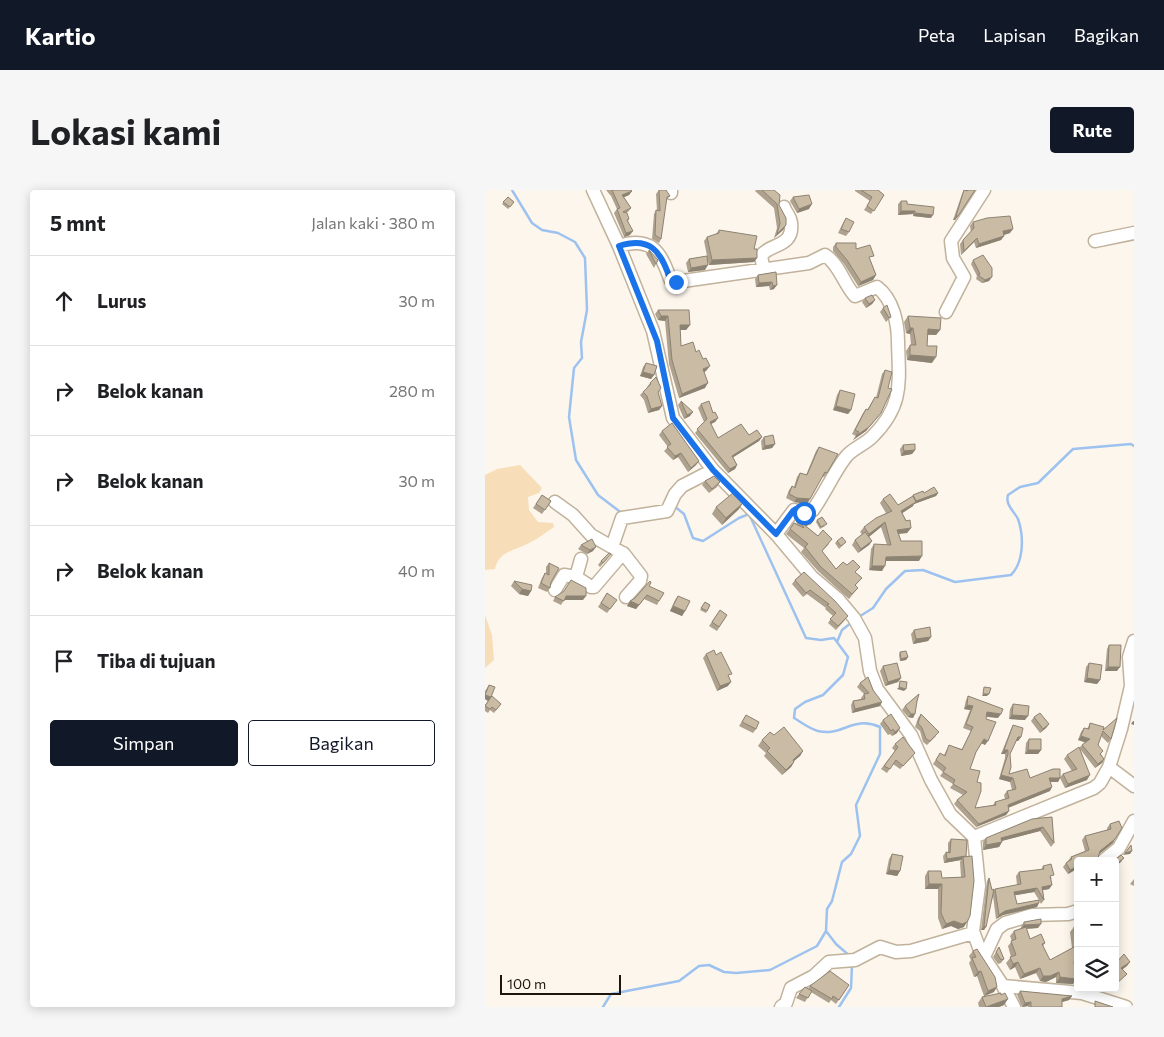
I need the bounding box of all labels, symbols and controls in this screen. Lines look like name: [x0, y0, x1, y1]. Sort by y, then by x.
text: Kartio: [25, 21, 95, 50]
text: Peta: [918, 24, 955, 46]
text: Lapisan: [983, 24, 1046, 46]
text: Bagikan: [1074, 24, 1139, 46]
button: Rute: [1050, 107, 1134, 153]
text: Lokasi kami: [30, 109, 221, 152]
text: 5 mnt: [50, 210, 106, 235]
text: Jalan kaki · 380 m: [311, 213, 435, 232]
route end: [665, 271, 688, 294]
icon: ahead: [50, 287, 78, 315]
text: Lurus: [97, 289, 146, 312]
text: 30 m: [398, 291, 435, 310]
icon: right: [50, 377, 78, 405]
text: Belok kanan: [97, 379, 204, 402]
text: 280 m: [389, 381, 435, 400]
icon: right: [50, 467, 78, 495]
text: Belok kanan: [97, 469, 204, 492]
text: 30 m: [398, 471, 435, 490]
route start: [793, 502, 816, 525]
icon: right: [50, 557, 78, 585]
text: Belok kanan: [97, 559, 204, 582]
text: 40 m: [398, 561, 435, 580]
icon: arrive: [50, 647, 78, 675]
text: Tiba di tujuan: [97, 649, 215, 672]
button: Simpan: [50, 720, 238, 766]
button: Bagikan: [248, 720, 435, 766]
map controls: [1074, 857, 1119, 992]
button: +: [1074, 857, 1119, 902]
button: −: [1074, 902, 1119, 947]
button: layers: [1074, 947, 1119, 992]
scale bar: [500, 972, 621, 995]
text: 100 m: [507, 975, 546, 992]

